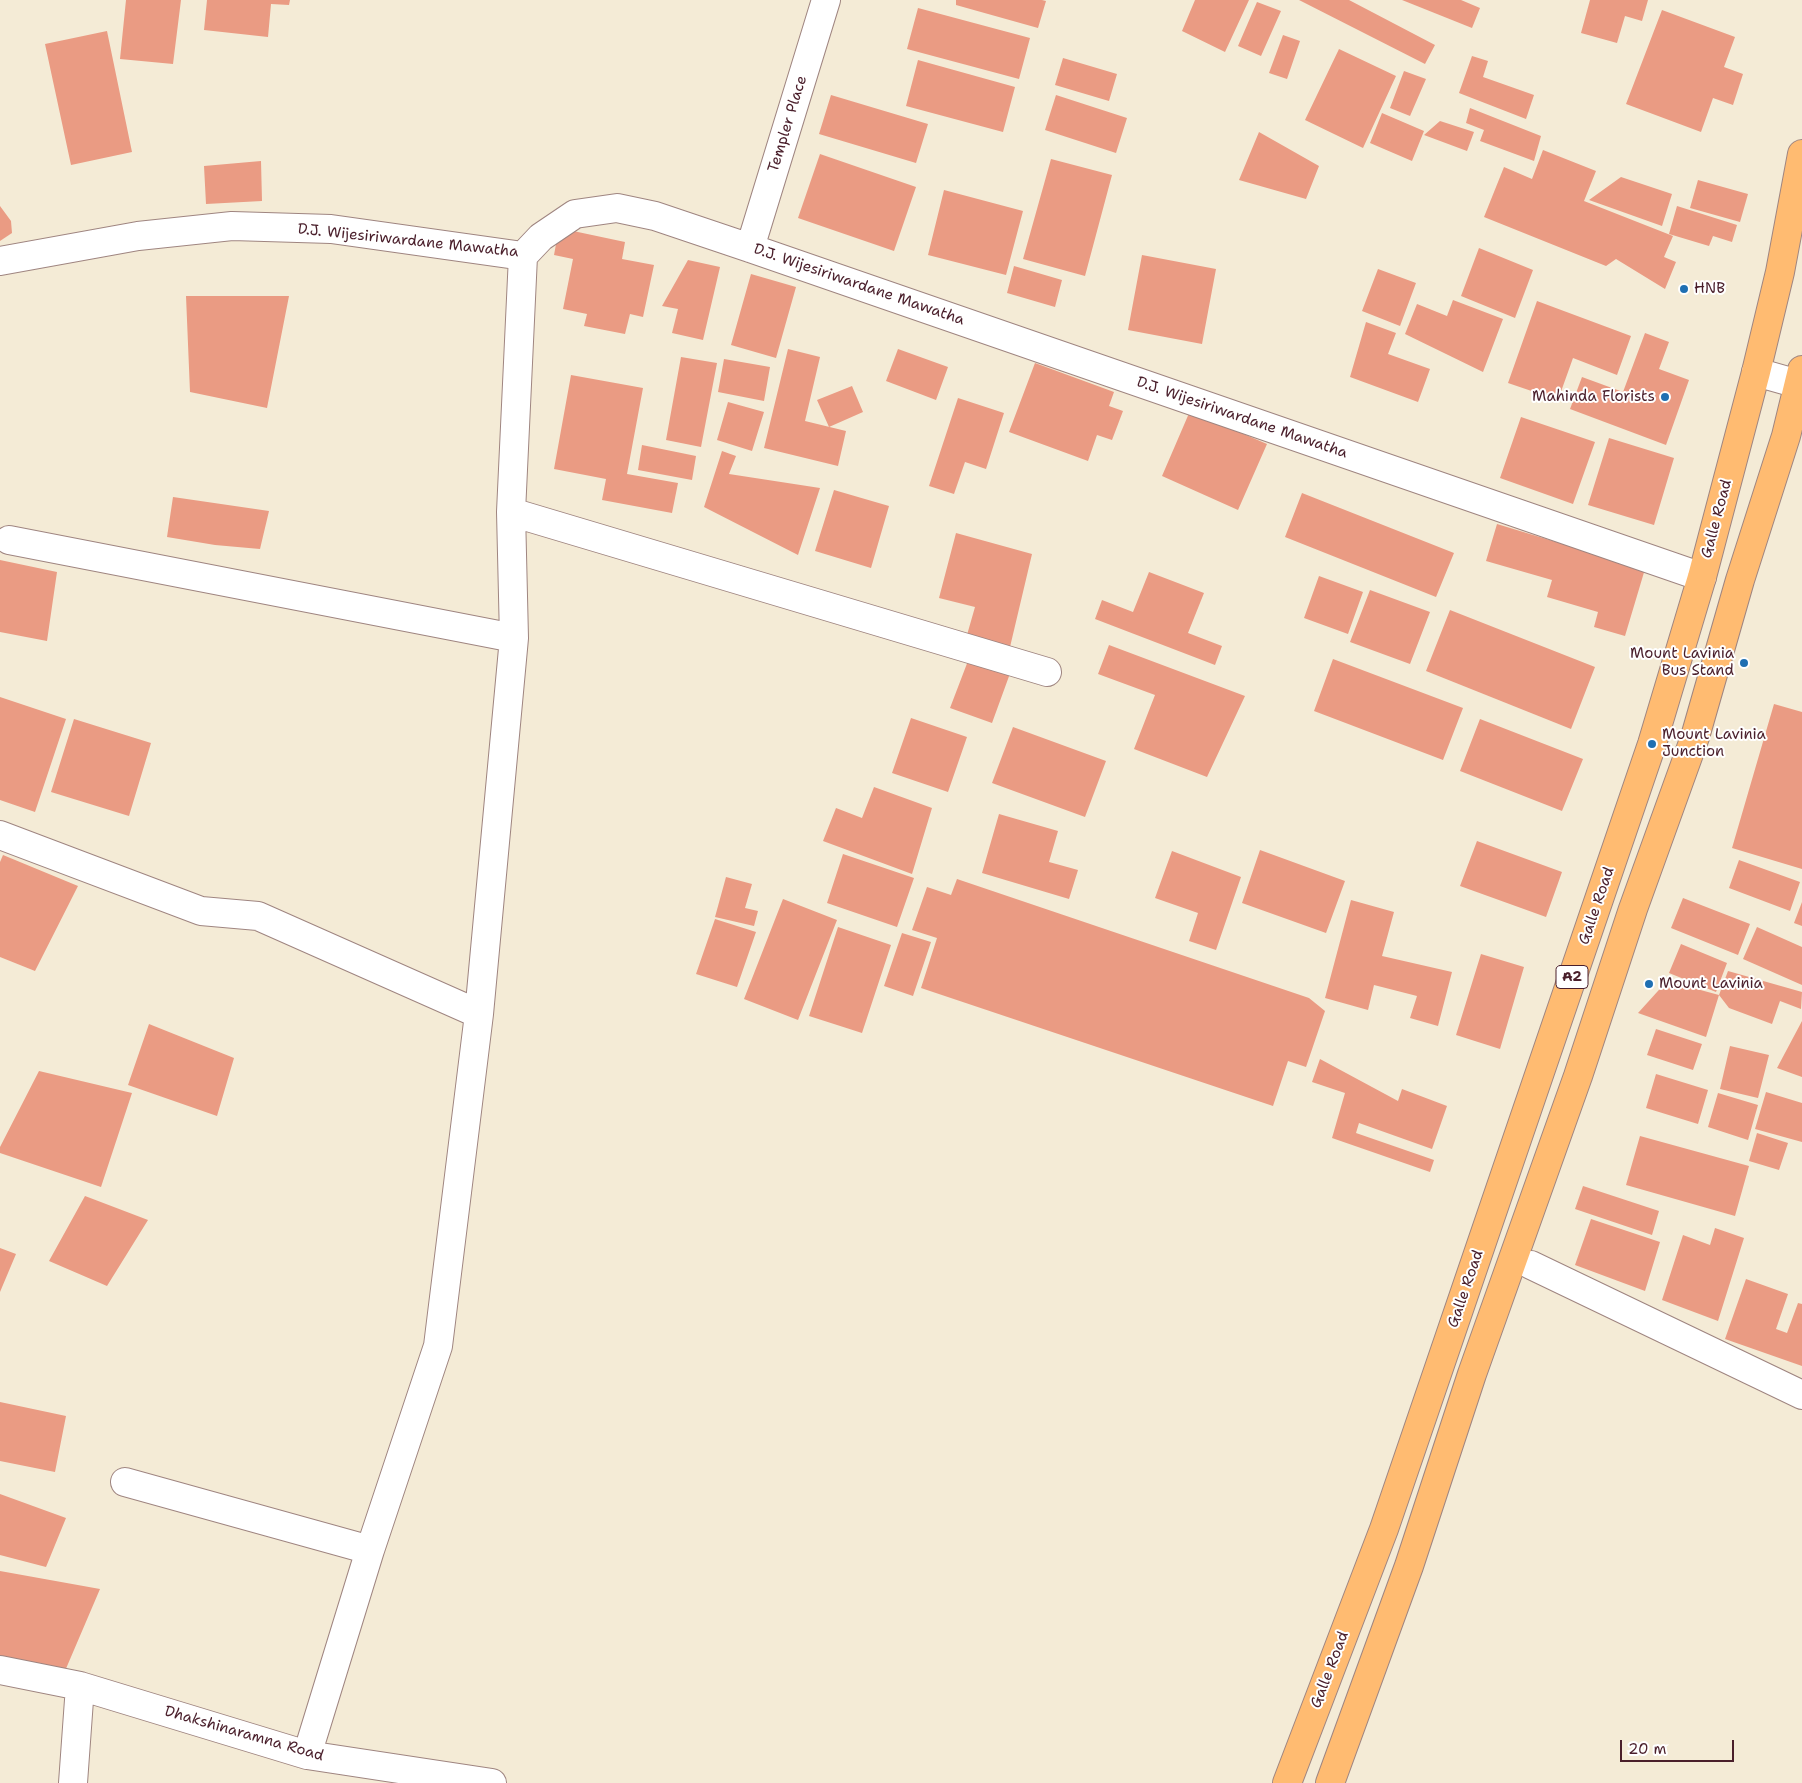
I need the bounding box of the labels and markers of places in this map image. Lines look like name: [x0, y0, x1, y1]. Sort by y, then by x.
place label: HNB: [1694, 280, 1725, 298]
marker: HNB: [1678, 283, 1690, 295]
place label: Mahinda Florists: [1532, 388, 1655, 406]
marker: Mahinda Florists: [1659, 391, 1671, 403]
place label: Mount Lavinia Bus Stand: [1630, 645, 1734, 680]
marker: Mount Lavinia Bus Stand: [1738, 657, 1750, 669]
place label: Mount Lavinia Junction: [1662, 726, 1766, 761]
marker: Mount Lavinia Junction: [1646, 738, 1658, 750]
place label: Mount Lavinia: [1659, 975, 1763, 993]
marker: Mount Lavinia: [1643, 978, 1655, 990]

